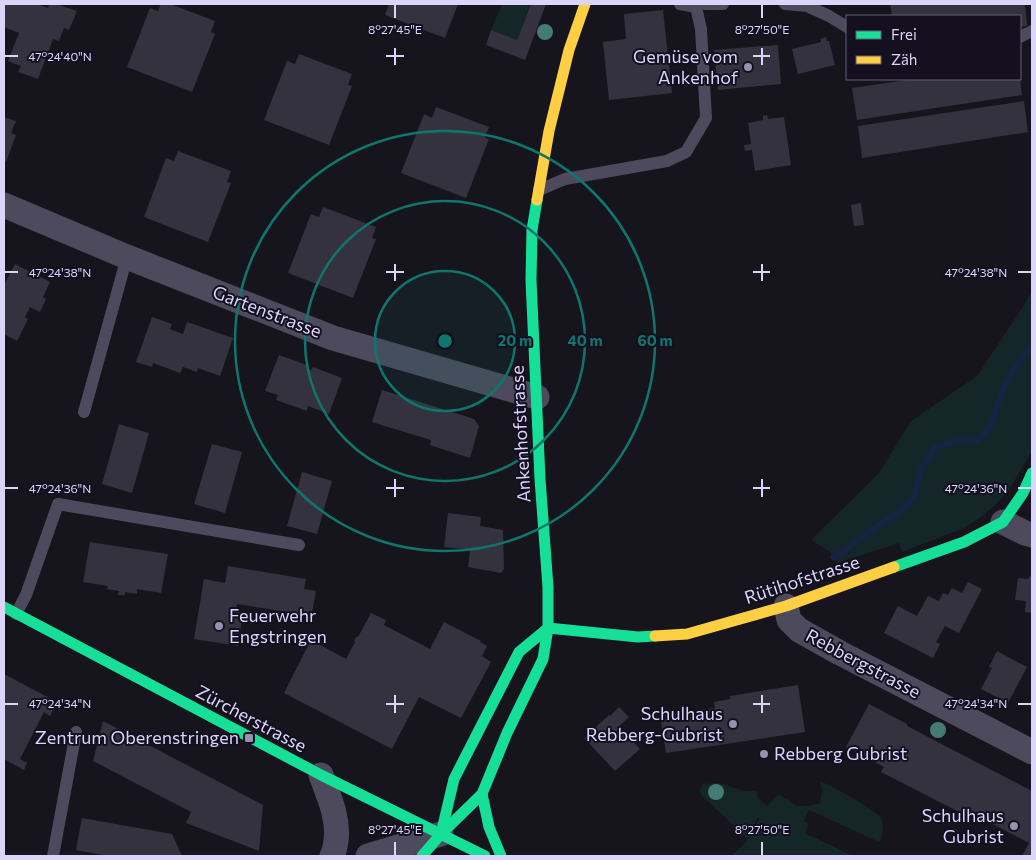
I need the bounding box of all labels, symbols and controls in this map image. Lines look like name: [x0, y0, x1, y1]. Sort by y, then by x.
legend: [846, 15, 1021, 80]
text: 8°27'45"E: [368, 22, 422, 36]
text: 8°27'50"E: [735, 22, 789, 36]
text: Frei: [891, 25, 917, 43]
place label: Gemüse vom Ankenhof: [633, 45, 739, 88]
text: 47°24'40"N: [28, 49, 92, 63]
text: Zäh: [891, 50, 917, 68]
marker: Gemüse vom Ankenhof: [742, 61, 754, 73]
text: 47°24'38"N: [29, 265, 91, 279]
text: 47°24'38"N: [945, 265, 1007, 279]
street label: Gartenstrasse: [210, 280, 325, 342]
text: 20 m: [498, 331, 532, 349]
text: 40 m: [567, 331, 603, 349]
text: 60 m: [637, 331, 673, 349]
centre of rings: [436, 332, 454, 350]
street label: Ankenhofstrasse: [505, 365, 535, 503]
text: 47°24'36"N: [29, 481, 91, 495]
text: 47°24'36"N: [945, 481, 1007, 495]
street label: Rütihofstrasse: [741, 550, 862, 608]
place label: Feuerwehr Engstringen: [229, 604, 327, 647]
marker: Feuerwehr Engstringen: [213, 620, 225, 632]
street label: Rebbergstrasse: [802, 624, 924, 703]
street label: Zürcherstrasse: [192, 680, 311, 757]
text: 47°24'34"N: [29, 696, 91, 710]
text: 47°24'34"N: [945, 696, 1007, 710]
place label: Schulhaus Rebberg-Gubrist: [586, 702, 723, 745]
marker: Schulhaus Rebberg-Gubrist: [727, 718, 739, 730]
place label: Zentrum Oberenstringen: [35, 726, 239, 748]
marker: Zentrum Oberenstringen: [243, 732, 255, 744]
place label: Rebberg Gubrist: [774, 742, 907, 764]
marker: Rebberg Gubrist: [758, 748, 770, 760]
place label: Schulhaus Gubrist: [922, 804, 1004, 847]
marker: Schulhaus Gubrist: [1008, 820, 1020, 832]
text: 8°27'45"E: [368, 822, 422, 836]
text: 8°27'50"E: [735, 822, 789, 836]

